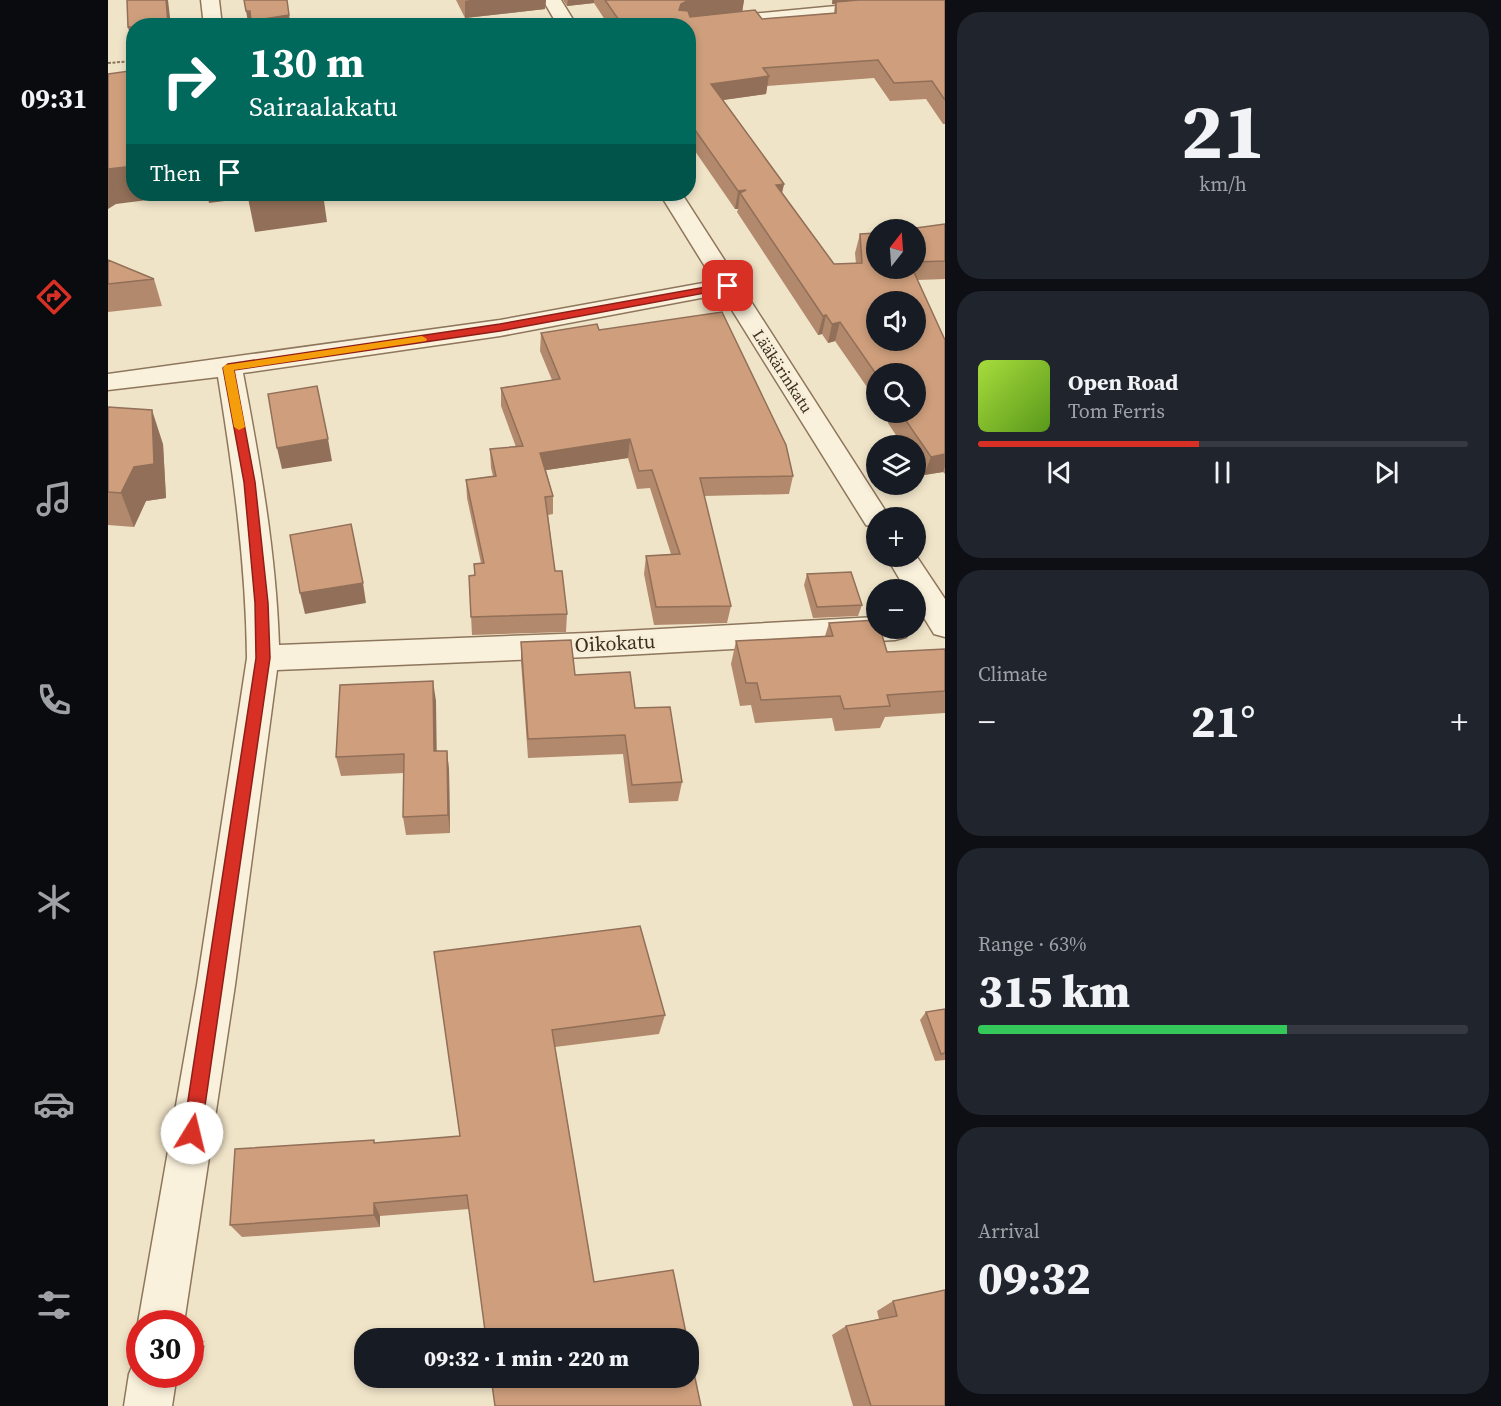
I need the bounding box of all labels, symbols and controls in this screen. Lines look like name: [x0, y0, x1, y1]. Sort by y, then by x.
text: 130 m: [249, 33, 364, 91]
icon: right: [150, 42, 228, 120]
text: 21: [1181, 77, 1265, 184]
text: 09:31: [21, 80, 87, 117]
text: Sairaalakatu: [249, 88, 398, 125]
icon: arrive: [213, 156, 246, 189]
text: Then: [150, 158, 201, 188]
text: km/h: [1199, 170, 1247, 198]
north arrow: [866, 219, 926, 279]
map controls: [866, 219, 926, 639]
pin: [702, 260, 753, 311]
icon: arrive: [711, 269, 744, 302]
icon: directions: [33, 276, 75, 318]
button: sound: [866, 291, 926, 351]
street label: Lääkärinkatu: [748, 325, 818, 417]
button: search: [866, 363, 926, 423]
text: Open Road: [1068, 367, 1178, 397]
text: Tom Ferris: [1068, 397, 1165, 425]
button: layers: [866, 435, 926, 495]
icon: previous: [1043, 456, 1076, 489]
icon: pause: [1206, 456, 1239, 489]
icon: next: [1370, 456, 1403, 489]
icon: music: [33, 478, 75, 520]
button: +: [866, 507, 926, 567]
button: −: [866, 579, 926, 639]
street label: Oikokatu: [574, 627, 656, 659]
text: Climate: [978, 660, 1047, 688]
icon: phone: [33, 679, 75, 721]
text: 21°: [1191, 690, 1255, 752]
text: −: [978, 699, 996, 744]
text: +: [1450, 699, 1468, 744]
icon: climate: [33, 881, 75, 923]
text: Range · 63%: [978, 930, 1087, 958]
text: 315 km: [978, 960, 1130, 1022]
icon: car: [33, 1083, 75, 1125]
position arrow: [160, 1101, 224, 1165]
text: Arrival: [978, 1217, 1040, 1245]
text: 09:32: [978, 1247, 1091, 1309]
icon: filters: [33, 1284, 75, 1326]
speed limit sign: 30: [126, 1310, 204, 1388]
text: 09:32 · 1 min · 220 m: [424, 1343, 629, 1373]

